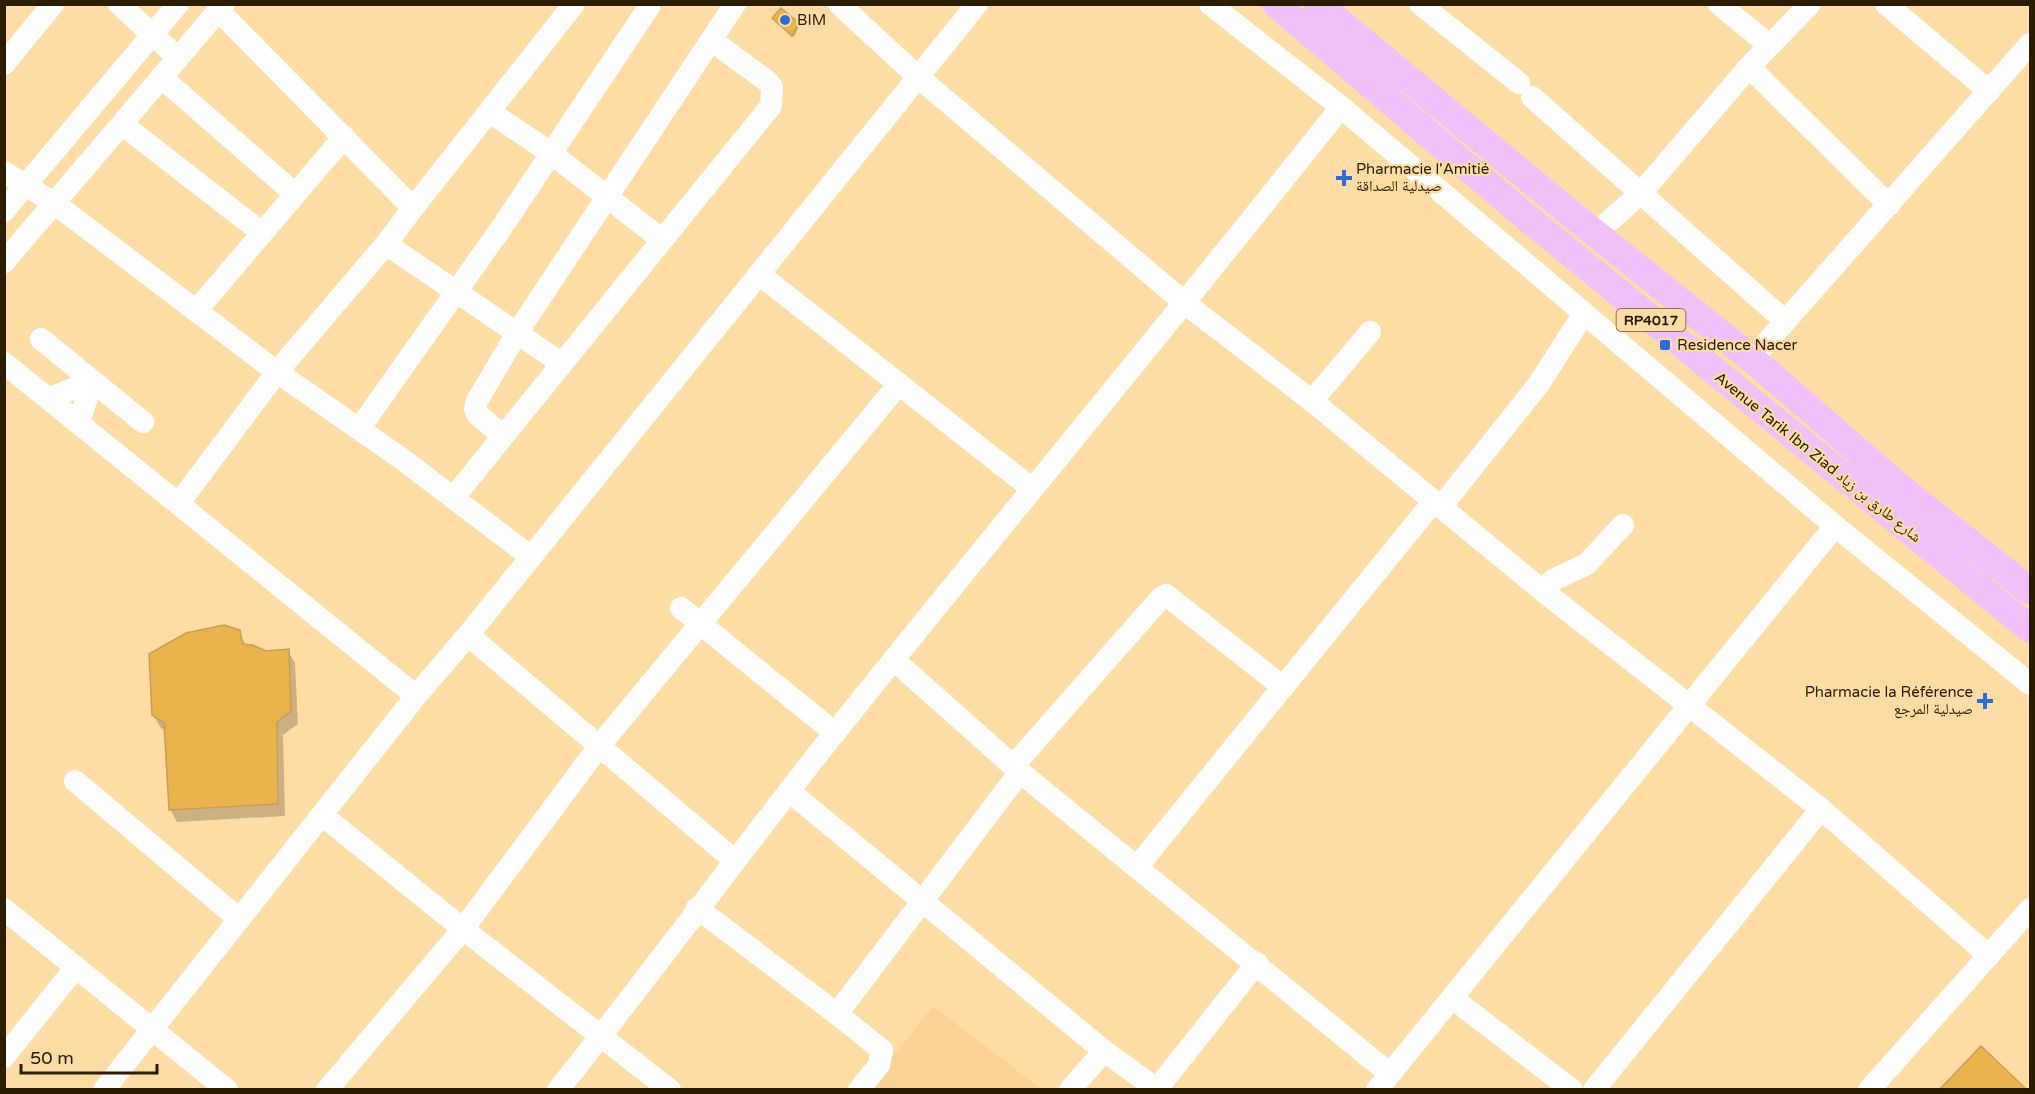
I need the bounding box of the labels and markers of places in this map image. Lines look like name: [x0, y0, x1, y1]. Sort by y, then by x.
place label: BIM: [797, 11, 826, 29]
marker: BIM: [778, 13, 792, 27]
place label: Pharmacie l'Amitié صيدلية الصداقة: [1356, 160, 1489, 195]
marker: Pharmacie l'Amitié صيدلية الصداقة: [1337, 171, 1351, 185]
place label: Residence Nacer: [1677, 336, 1797, 354]
marker: Residence Nacer: [1658, 338, 1672, 352]
place label: Pharmacie la Référence صيدلية المرجع: [1805, 683, 1973, 719]
marker: Pharmacie la Référence صيدلية المرجع: [1978, 694, 1992, 708]

